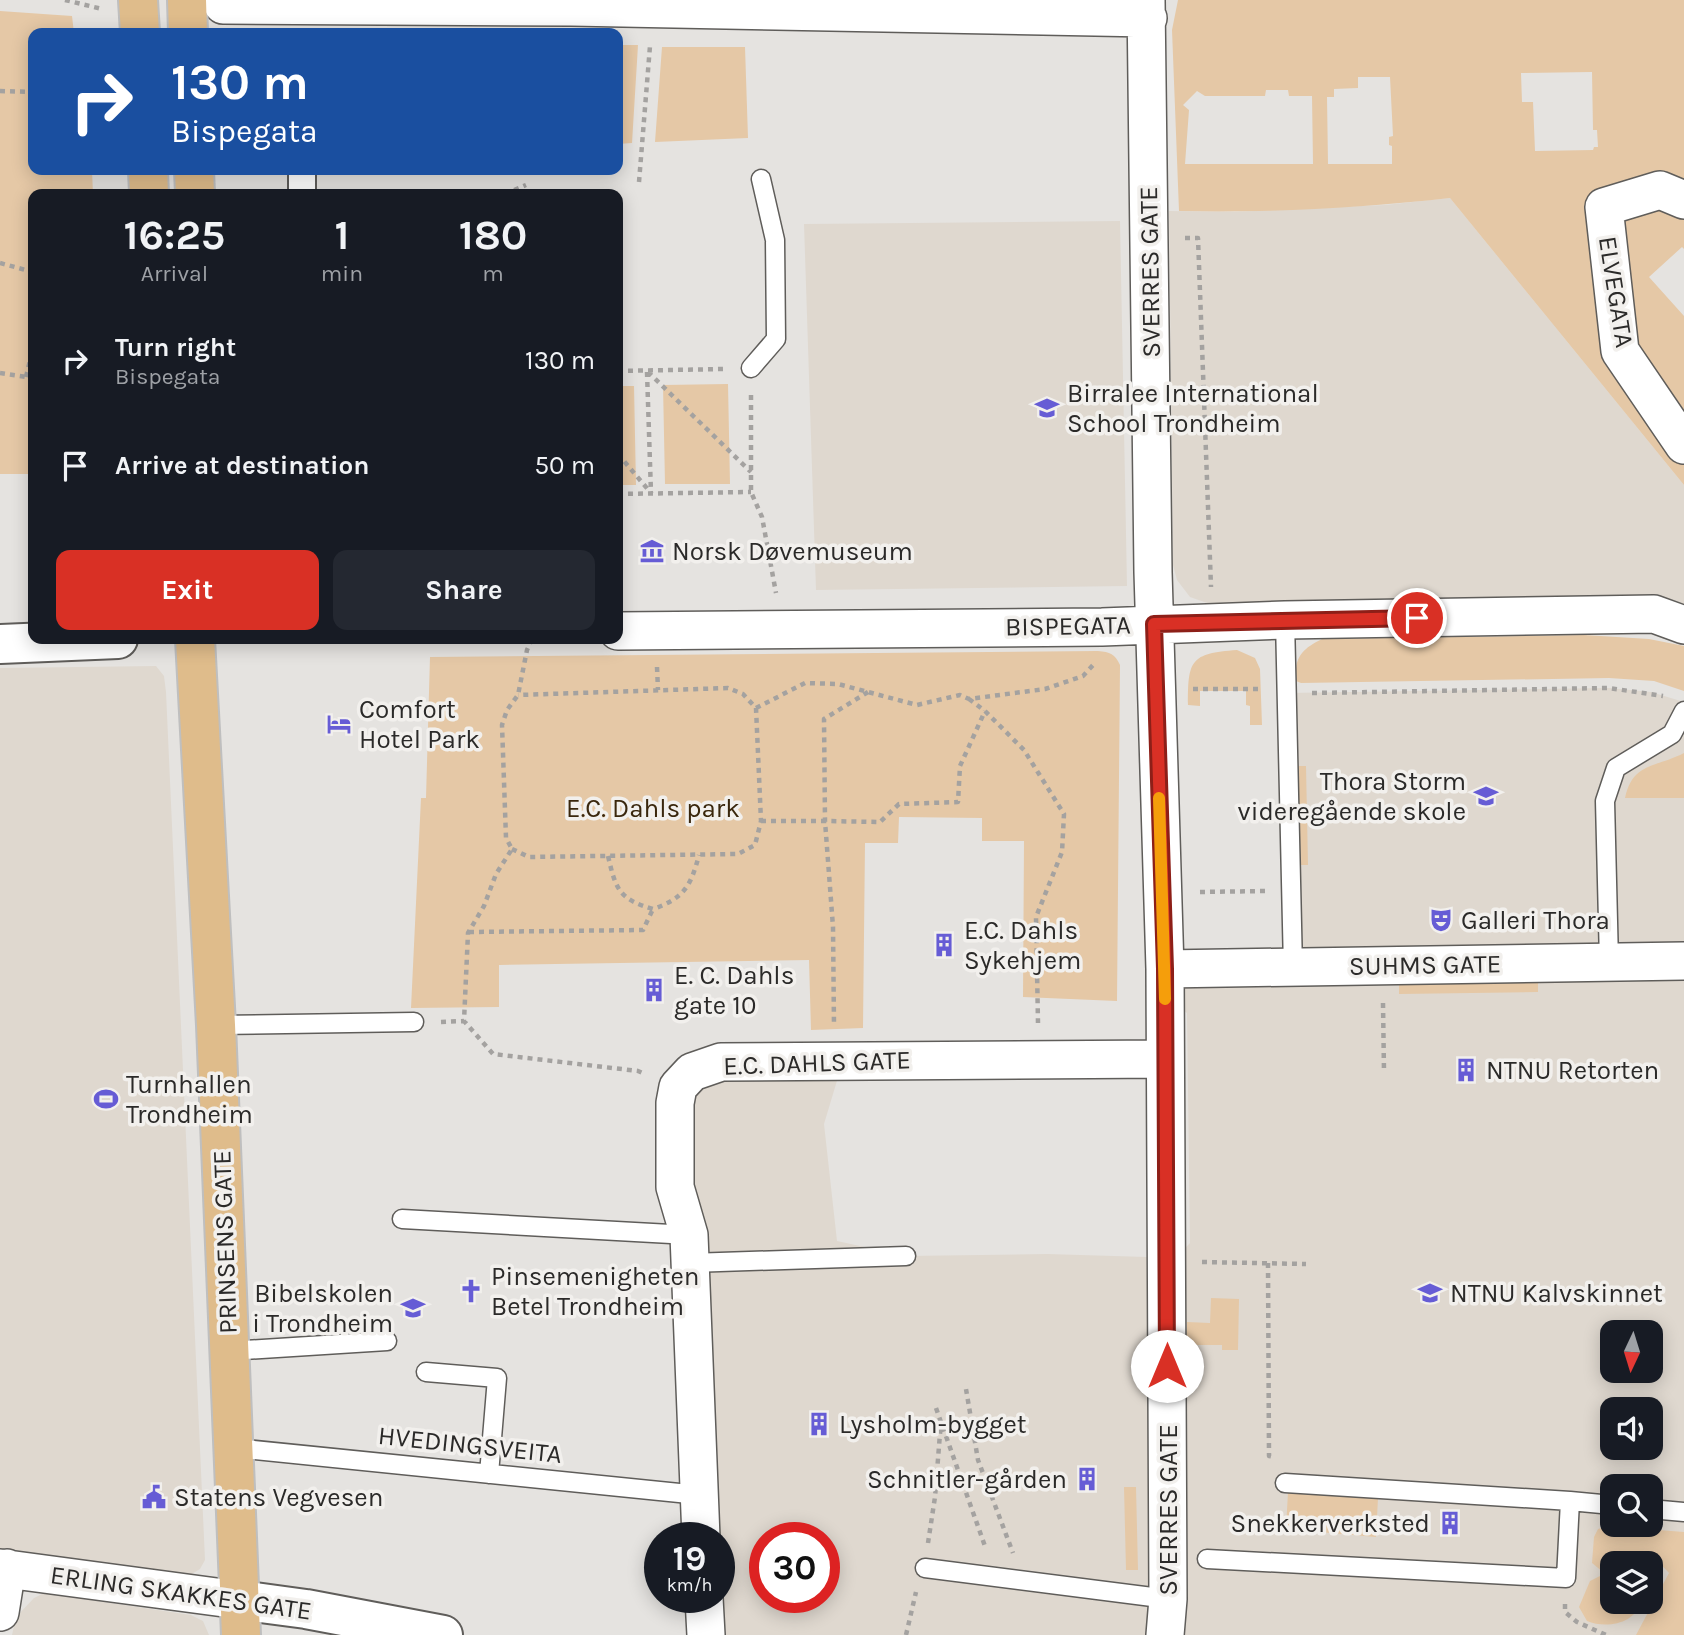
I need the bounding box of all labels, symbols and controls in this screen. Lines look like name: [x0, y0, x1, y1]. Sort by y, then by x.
text: 130 m: [171, 54, 309, 111]
icon: right: [56, 56, 147, 147]
text: Bispegata: [171, 113, 318, 150]
street label: SVERRES GATE: [1133, 186, 1167, 358]
text: 16:25: [124, 210, 225, 260]
text: 1: [334, 210, 349, 260]
text: 180: [459, 210, 527, 260]
street label: ELVEGATA: [1592, 234, 1640, 350]
text: Arrival: [141, 260, 208, 287]
text: min: [321, 260, 363, 287]
text: m: [482, 260, 504, 287]
text: Turn right: [115, 332, 236, 363]
icon: right: [56, 342, 94, 380]
text: 130 m: [525, 345, 595, 376]
text: Bispegata: [115, 363, 220, 390]
place label: Birralee International School Trondheim: [1067, 378, 1319, 439]
school or university icon: Birralee International School Trondheim: [1033, 394, 1061, 422]
icon: arrive: [56, 447, 94, 485]
text: Arrive at destination: [115, 450, 369, 481]
text: 50 m: [534, 450, 595, 481]
place label: Norsk Døvemuseum: [672, 536, 913, 567]
museum icon: Norsk Døvemuseum: [638, 537, 666, 565]
button: Exit: [56, 550, 319, 630]
button: Share: [333, 550, 595, 630]
pin: [1387, 588, 1447, 648]
icon: arrive: [1398, 599, 1436, 637]
street label: BISPEGATA: [1005, 609, 1131, 643]
place label: Comfort Hotel Park: [359, 694, 480, 755]
hotel icon: Comfort Hotel Park: [325, 710, 353, 738]
place label: Thora Storm videregående skole: [1238, 766, 1466, 827]
school or university icon: Thora Storm videregående skole: [1472, 782, 1500, 810]
park label: E.C. Dahls park: [566, 793, 740, 824]
place label: Galleri Thora: [1461, 905, 1610, 936]
theatre icon: Galleri Thora: [1427, 906, 1455, 934]
place label: E.C. Dahls Sykehjem: [964, 915, 1081, 976]
building icon: E.C. Dahls Sykehjem: [930, 931, 958, 959]
street label: SUHMS GATE: [1349, 948, 1501, 982]
place label: E. C. Dahls gate 10: [674, 960, 794, 1021]
building icon: E. C. Dahls gate 10: [640, 976, 668, 1004]
street label: E.C. DAHLS GATE: [723, 1044, 911, 1082]
place label: NTNU Retorten: [1486, 1055, 1659, 1086]
building icon: NTNU Retorten: [1452, 1056, 1480, 1084]
place label: Turnhallen Trondheim: [126, 1069, 253, 1130]
sports icon: Turnhallen Trondheim: [92, 1085, 120, 1113]
street label: PRINSENS GATE: [206, 1150, 244, 1334]
place label: Pinsemenigheten Betel Trondheim: [491, 1261, 700, 1322]
church icon: Pinsemenigheten Betel Trondheim: [457, 1277, 485, 1305]
place label: Bibelskolen i Trondheim: [252, 1278, 393, 1339]
place label: NTNU Kalvskinnet: [1450, 1278, 1663, 1309]
school or university icon: NTNU Kalvskinnet: [1416, 1279, 1444, 1307]
school or university icon: Bibelskolen i Trondheim: [399, 1294, 427, 1322]
north arrow: [1600, 1320, 1662, 1382]
map controls: [1600, 1320, 1663, 1614]
position arrow: [1130, 1329, 1204, 1403]
button: sound: [1600, 1397, 1663, 1460]
place label: Lysholm-bygget: [839, 1409, 1027, 1440]
building icon: Lysholm-bygget: [805, 1410, 833, 1438]
street label: HVEDINGSVEITA: [377, 1420, 564, 1470]
street label: SVERRES GATE: [1153, 1424, 1184, 1596]
place label: Schnitler-gården: [867, 1464, 1067, 1495]
building icon: Schnitler-gården: [1073, 1465, 1101, 1493]
button: search: [1600, 1474, 1663, 1537]
place label: Statens Vegvesen: [174, 1482, 383, 1513]
public building icon: Statens Vegvesen: [140, 1483, 168, 1511]
place label: Snekkerverksted: [1231, 1508, 1430, 1539]
building icon: Snekkerverksted: [1436, 1509, 1464, 1537]
speed limit sign: 30: [749, 1522, 840, 1613]
text: 19: [673, 1538, 706, 1579]
button: layers: [1600, 1551, 1663, 1614]
street label: ERLING SKAKKES GATE: [48, 1559, 314, 1627]
text: km/h: [667, 1574, 712, 1596]

